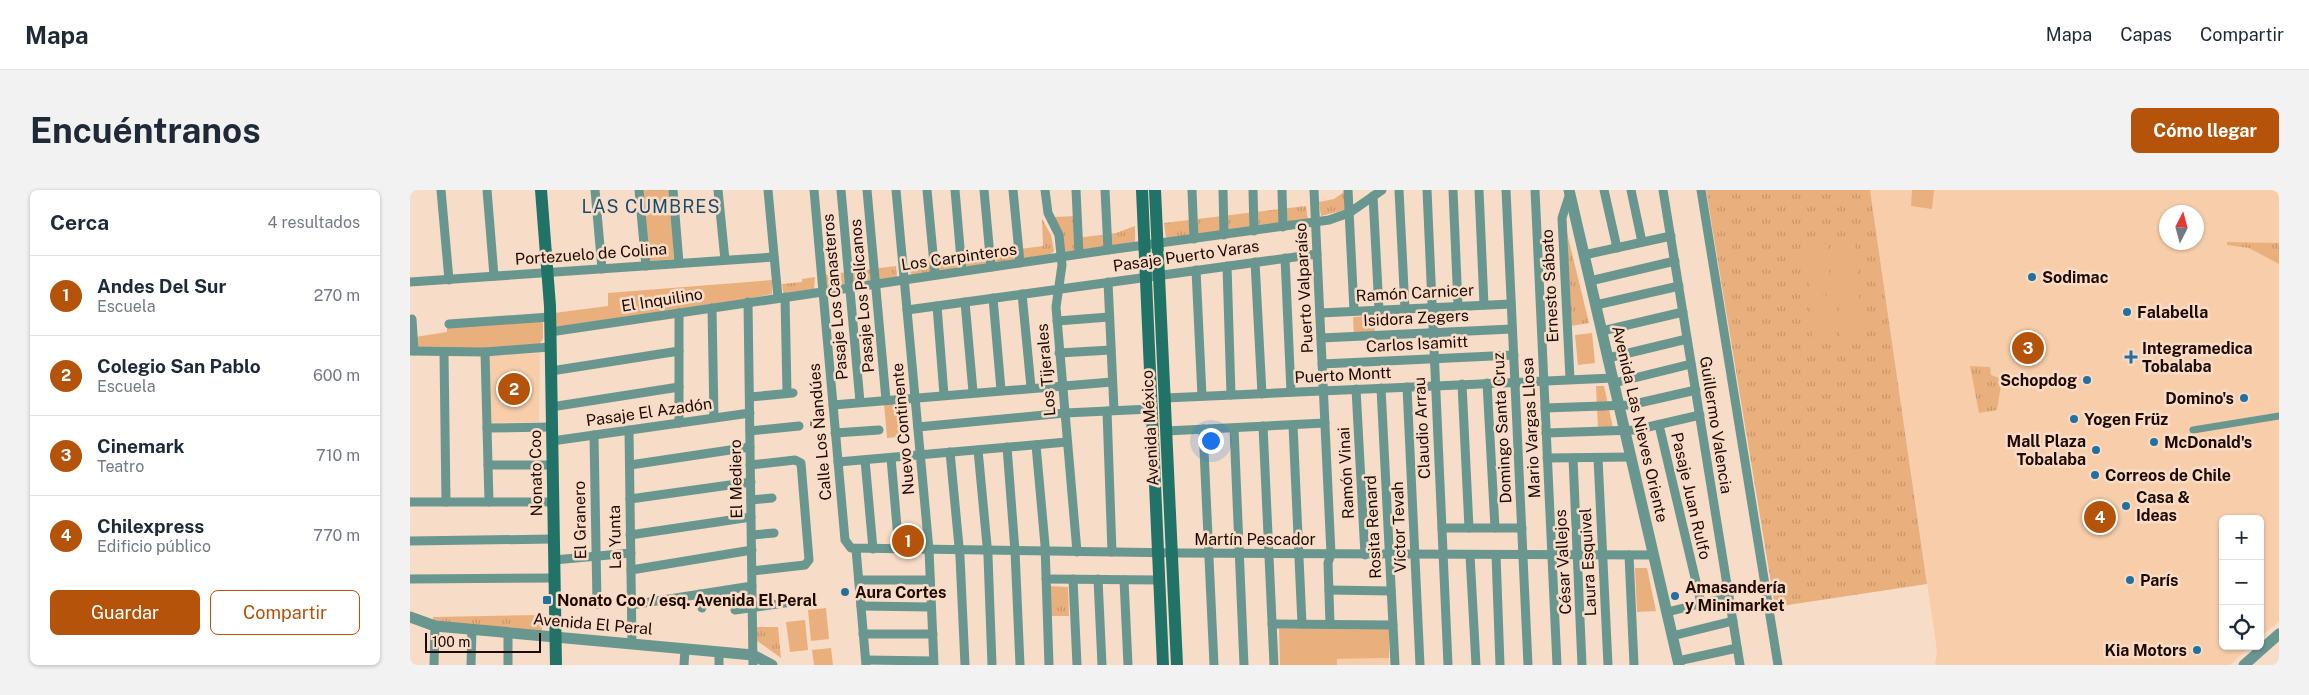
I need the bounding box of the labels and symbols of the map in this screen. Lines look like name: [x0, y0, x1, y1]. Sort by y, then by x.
district label: LAS CUMBRES: [581, 196, 721, 217]
north arrow: [2159, 205, 2204, 250]
street label: Pasaje Los Canasteros: [818, 213, 852, 381]
street label: Pasaje Los Pelícanos: [846, 218, 878, 374]
street label: Puerto Valparaíso: [1291, 222, 1317, 354]
street label: Ernesto Sábato: [1538, 229, 1562, 343]
street label: Pasaje Puerto Varas: [1112, 236, 1260, 276]
street label: Portezuelo de Colina: [514, 239, 668, 269]
street label: Los Carpinteros: [900, 239, 1018, 275]
place label: Sodimac: [2042, 268, 2109, 287]
marker: Sodimac: [2026, 271, 2038, 283]
street label: Ramón Carnicer: [1355, 280, 1475, 306]
street label: El Inquilino: [620, 284, 704, 316]
place label: Falabella: [2137, 303, 2208, 322]
street label: Isidora Zegers: [1363, 306, 1469, 330]
marker: Falabella: [2121, 306, 2133, 318]
street label: Los Tijerales: [1032, 323, 1060, 417]
street label: Avenida Las Nieves Oriente: [1608, 324, 1672, 524]
pin: 3: [2012, 329, 2044, 367]
street label: Carlos Isamitt: [1365, 332, 1469, 356]
place label: Integramedica Tobalaba: [2142, 339, 2253, 376]
marker: Integramedica Tobalaba: [2124, 350, 2138, 364]
street label: Domingo Santa Cruz: [1489, 352, 1515, 504]
street label: Guillermo Valencia: [1696, 355, 1736, 495]
street label: Mario Vargas Llosa: [1518, 357, 1544, 499]
street label: Nuevo Continente: [888, 362, 918, 496]
street label: Calle Los Ñandúes: [804, 363, 835, 501]
street label: Puerto Montt: [1294, 363, 1392, 387]
pin: 2: [498, 370, 530, 408]
street label: Avenida México: [1137, 370, 1163, 486]
place label: Schopdog: [2000, 371, 2077, 390]
marker: Schopdog: [2081, 374, 2093, 386]
street label: Claudio Arrau: [1410, 377, 1434, 479]
place label: Domino's: [2165, 389, 2234, 408]
marker: Domino's: [2238, 392, 2250, 404]
street label: Pasaje El Azadón: [585, 394, 713, 430]
place label: Yogen Früz: [2084, 410, 2168, 429]
marker: Yogen Früz: [2068, 413, 2080, 425]
street label: Ramón Vinai: [1334, 427, 1358, 519]
your location: [1198, 428, 1224, 454]
street label: Nonato Coo: [526, 430, 546, 516]
street label: Pasaje Juan Rulfo: [1667, 430, 1715, 562]
place label: Mall Plaza Tobalaba: [2007, 432, 2086, 469]
place label: McDonald's: [2164, 433, 2252, 452]
marker: McDonald's: [2148, 436, 2160, 448]
street label: El Mediero: [726, 439, 746, 519]
marker: Mall Plaza Tobalaba: [2090, 444, 2102, 456]
place label: Correos de Chile: [2105, 466, 2231, 485]
marker: Correos de Chile: [2089, 469, 2101, 481]
street label: Rosita Renard: [1361, 475, 1385, 579]
street label: El Granero: [570, 481, 590, 559]
street label: Víctor Tevah: [1388, 481, 1410, 573]
place label: Casa & Ideas: [2136, 488, 2190, 525]
pin: 4: [2084, 498, 2116, 536]
marker: Casa & Ideas: [2120, 500, 2132, 512]
street label: La Yunta: [605, 505, 625, 569]
street label: Laura Esquivel: [1576, 507, 1600, 617]
street label: César Vallejos: [1551, 509, 1575, 615]
pin: 1: [892, 522, 924, 560]
street label: Martín Pescador: [1194, 530, 1316, 549]
place label: París: [2140, 571, 2179, 590]
marker: París: [2124, 574, 2136, 586]
place label: Amasandería y Minimarket: [1685, 578, 1786, 615]
place label: Aura Cortes: [855, 583, 946, 602]
marker: Aura Cortes: [839, 586, 851, 598]
marker: Amasandería y Minimarket: [1669, 590, 1681, 602]
place label: Nonato Coo / esq. Avenida El Peral: [557, 591, 817, 610]
marker: Nonato Coo / esq. Avenida El Peral: [541, 594, 553, 606]
street label: Avenida El Peral: [532, 609, 654, 639]
scale bar: [425, 630, 541, 653]
place label: Kia Motors: [2105, 641, 2187, 660]
marker: Kia Motors: [2191, 644, 2203, 656]

